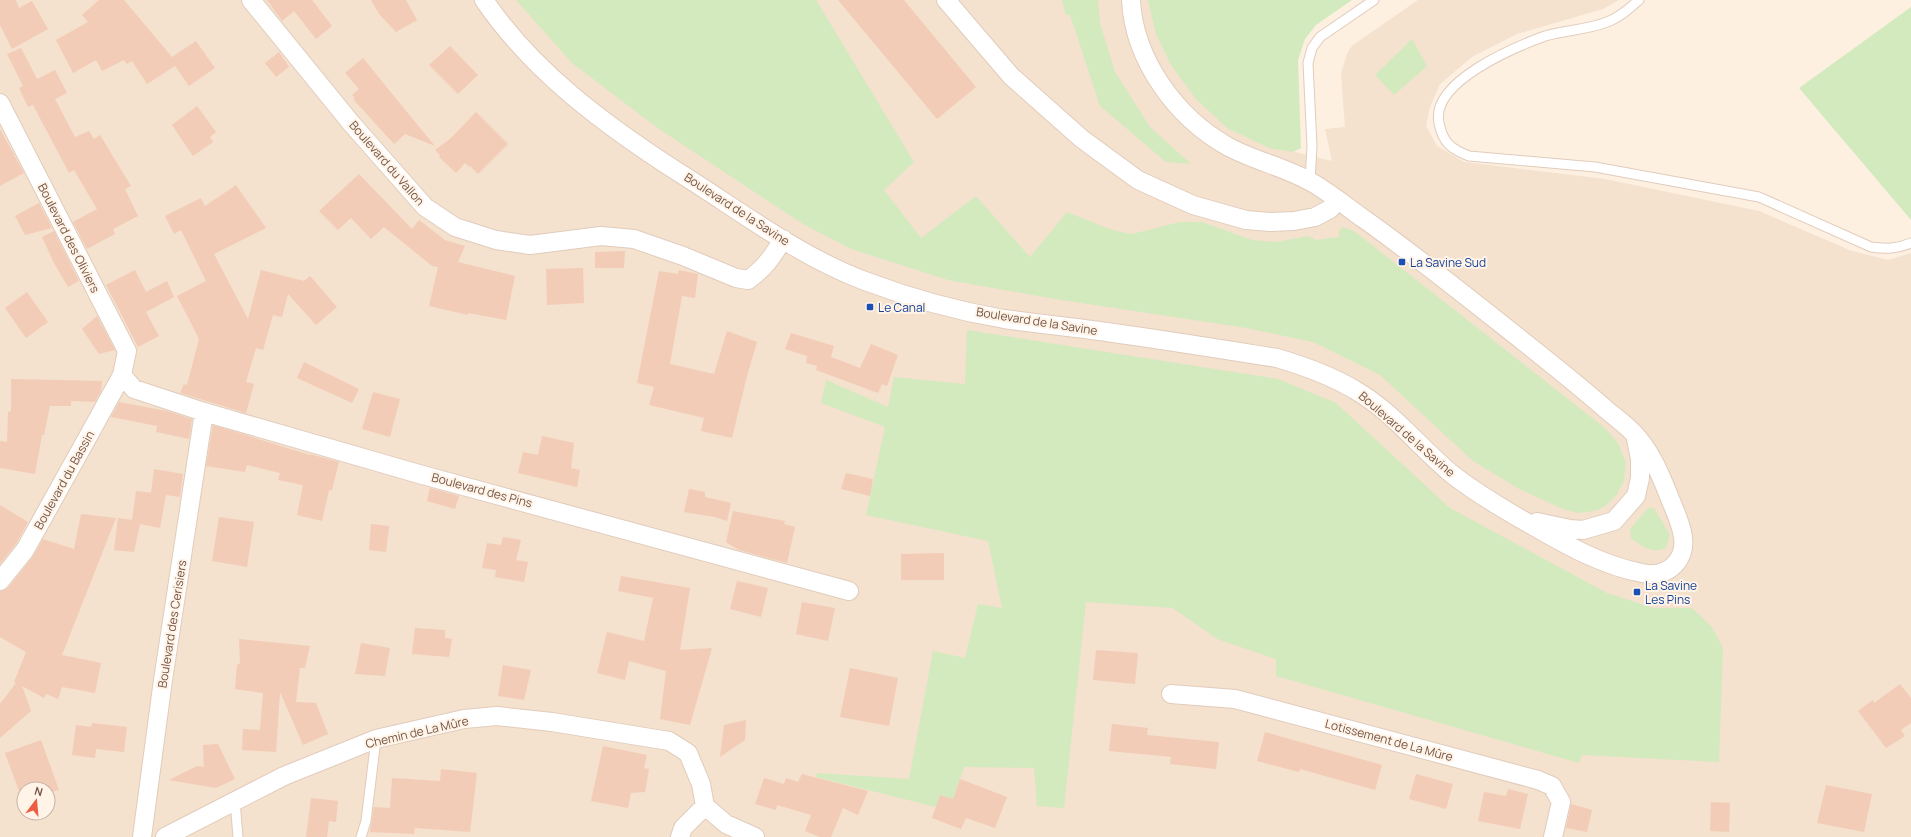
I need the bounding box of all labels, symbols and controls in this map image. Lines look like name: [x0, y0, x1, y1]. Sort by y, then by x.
street label: Boulevard du Vallon: [345, 117, 429, 209]
street label: Boulevard de la Savine: [681, 169, 793, 249]
street label: Boulevard des Oliviers: [34, 180, 104, 296]
place label: La Savine Sud: [1410, 254, 1486, 271]
marker: La Savine Sud: [1397, 257, 1407, 267]
place label: Le Canal: [878, 299, 925, 316]
marker: Le Canal: [865, 302, 875, 312]
street label: Boulevard de la Savine: [975, 303, 1099, 339]
street label: Boulevard de la Savine: [1355, 387, 1459, 481]
street label: Boulevard du Bassin: [30, 428, 98, 532]
street label: Boulevard des Pins: [430, 468, 534, 512]
street label: Boulevard des Cerisiers: [153, 559, 191, 689]
place label: La Savine Les Pins: [1645, 577, 1697, 608]
marker: La Savine Les Pins: [1632, 587, 1642, 597]
street label: Chemin de La Mûre: [364, 712, 470, 752]
street label: Lotissement de La Mûre: [1323, 715, 1455, 765]
north arrow: [16, 781, 56, 821]
text: N: [33, 783, 45, 799]

